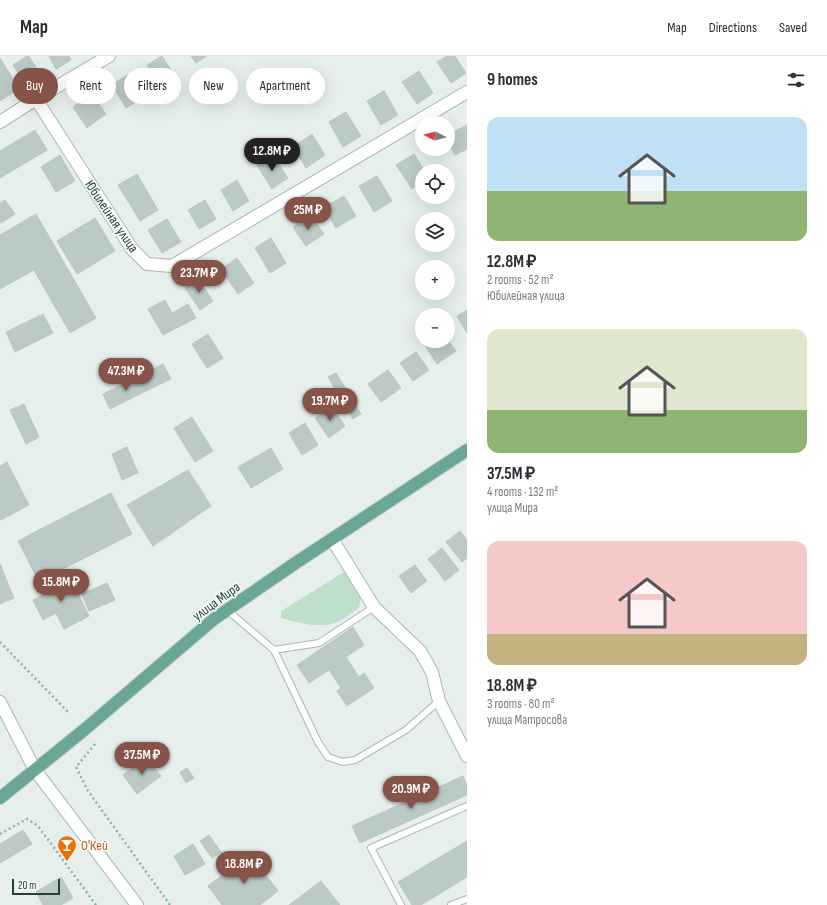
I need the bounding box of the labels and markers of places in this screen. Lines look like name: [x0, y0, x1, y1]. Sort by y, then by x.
pin: 12.8M ₽: [235, 138, 309, 172]
pin: 25M ₽: [280, 197, 336, 231]
pin: 23.7M ₽: [162, 260, 236, 294]
pin: 47.3M ₽: [89, 358, 163, 392]
pin: 19.7M ₽: [293, 388, 367, 422]
pin: 15.8M ₽: [24, 569, 98, 603]
pin: 37.5M ₽: [105, 742, 179, 776]
pin: 20.9M ₽: [374, 776, 448, 810]
bar icon: О'Кей: [56, 834, 78, 862]
place label: О'Кей: [81, 837, 108, 854]
pin: 18.8M ₽: [207, 851, 281, 885]

